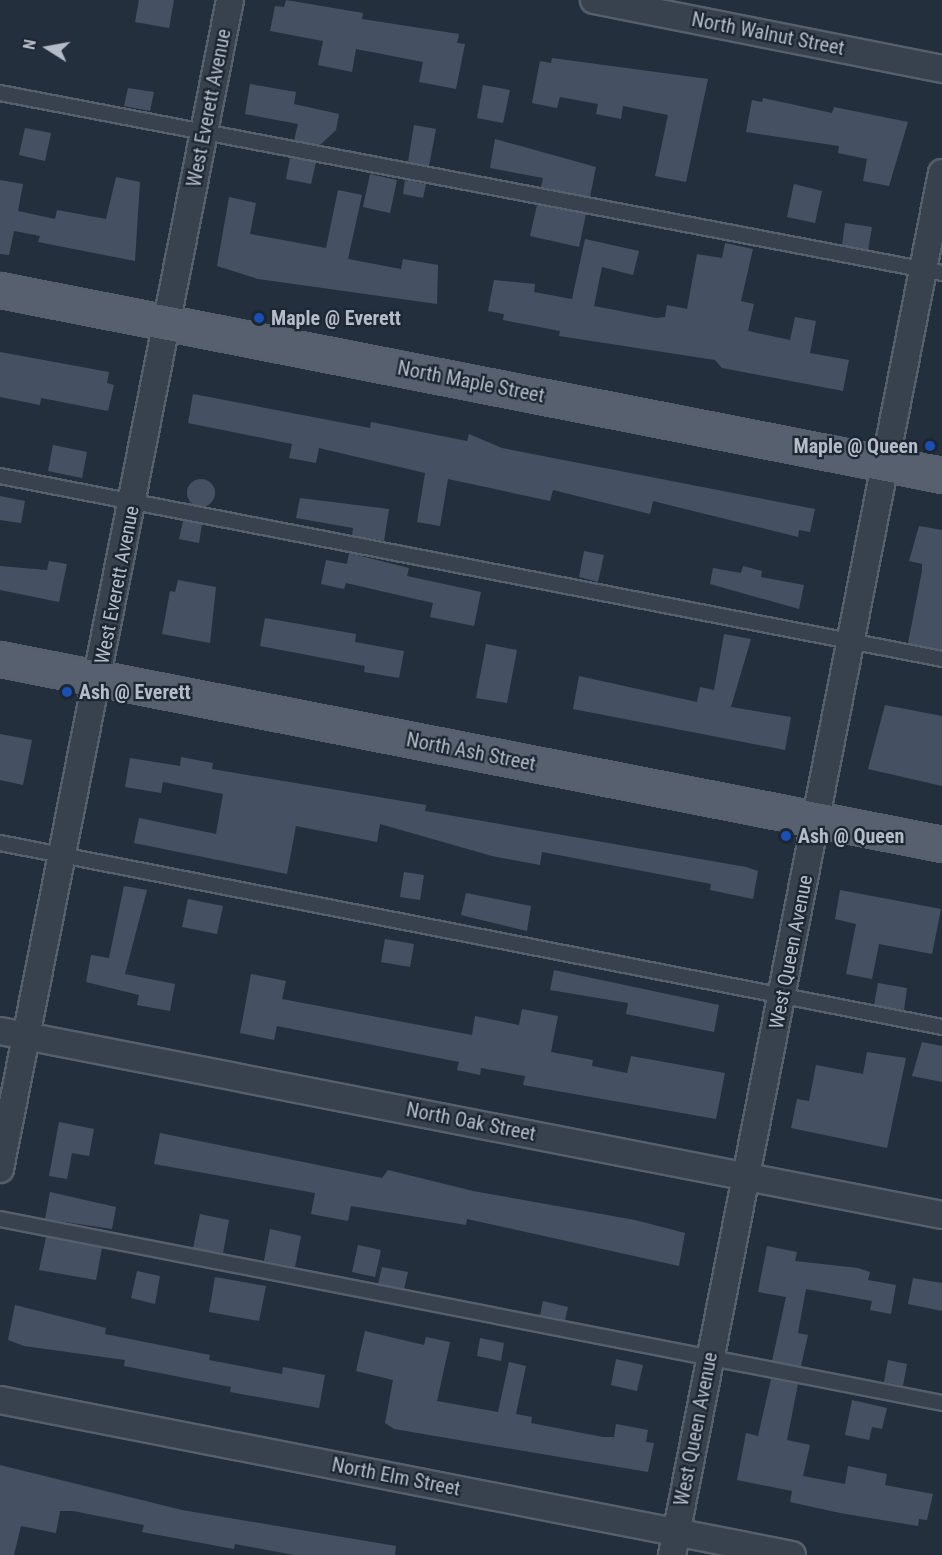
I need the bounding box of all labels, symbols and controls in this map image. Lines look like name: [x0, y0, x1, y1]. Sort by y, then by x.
street label: North Walnut Street: [690, 7, 846, 61]
north arrow: [18, 18, 78, 78]
street label: West Everett Avenue: [182, 27, 236, 189]
text: N: [20, 38, 40, 51]
place label: Maple @ Everett: [271, 306, 401, 330]
marker: Maple @ Everett: [252, 311, 266, 325]
street label: North Maple Street: [396, 356, 546, 408]
place label: Maple @ Queen: [793, 434, 918, 458]
marker: Maple @ Queen: [923, 439, 937, 453]
street label: West Everett Avenue: [90, 504, 144, 666]
place label: Ash @ Everett: [79, 680, 191, 704]
marker: Ash @ Everett: [60, 685, 74, 699]
street label: North Ash Street: [404, 728, 538, 776]
place label: Ash @ Queen: [798, 824, 904, 848]
marker: Ash @ Queen: [779, 829, 793, 843]
street label: West Queen Avenue: [764, 873, 818, 1031]
street label: North Oak Street: [404, 1098, 538, 1146]
street label: West Queen Avenue: [669, 1350, 723, 1508]
street label: North Elm Street: [330, 1453, 462, 1501]

